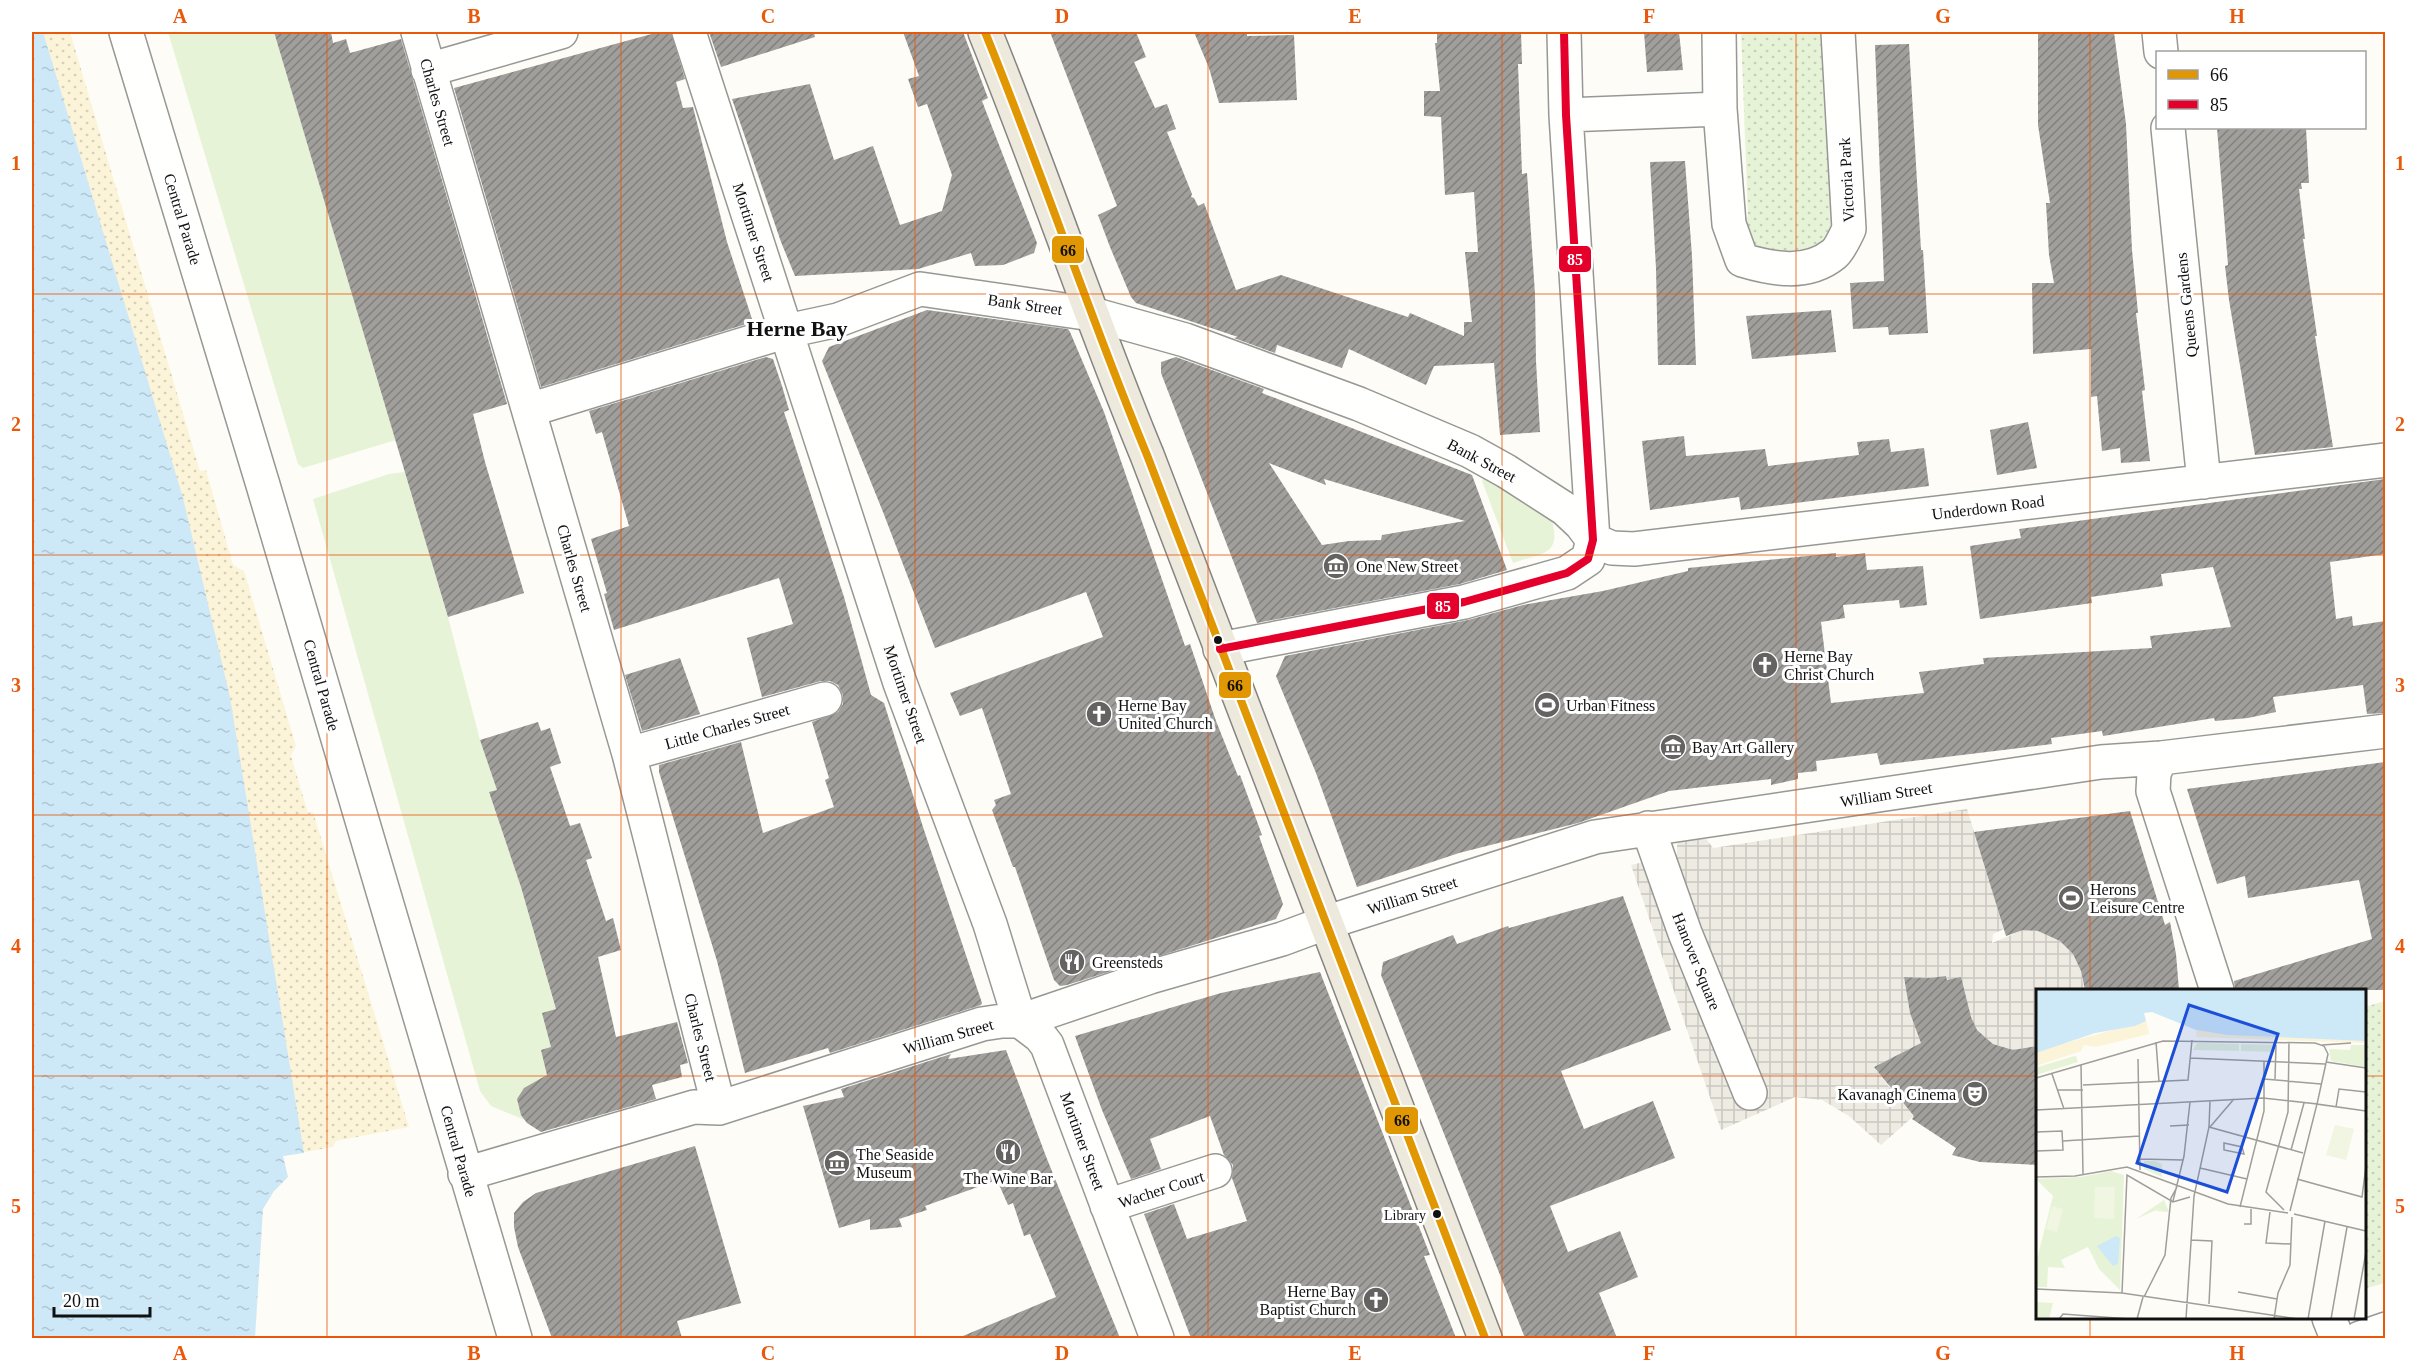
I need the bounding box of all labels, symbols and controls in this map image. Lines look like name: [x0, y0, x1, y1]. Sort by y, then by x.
text: A: [173, 5, 188, 27]
text: B: [467, 5, 481, 27]
text: C: [761, 5, 775, 27]
text: D: [1055, 5, 1069, 27]
text: E: [1348, 5, 1362, 27]
text: F: [1643, 5, 1655, 27]
text: G: [1935, 5, 1951, 27]
text: H: [2229, 5, 2245, 27]
legend: [2156, 51, 2366, 129]
street label: Charles Street: [417, 56, 458, 148]
text: 66: [2210, 65, 2228, 85]
text: 85: [2210, 95, 2228, 115]
street label: Victoria Park: [1836, 137, 1857, 223]
text: 1: [11, 152, 21, 174]
text: 1: [2395, 152, 2405, 174]
street label: Central Parade: [161, 171, 204, 267]
street label: Mortimer Street: [730, 181, 778, 284]
line badge: 66: [1051, 235, 1085, 264]
text: 66: [1060, 242, 1076, 259]
line badge: 85: [1558, 245, 1592, 273]
text: 85: [1567, 251, 1583, 268]
street label: Queens Gardens: [2173, 252, 2200, 358]
street label: Bank Street: [987, 291, 1064, 318]
district label: Herne Bay: [747, 316, 847, 341]
text: 2: [11, 413, 21, 435]
text: 2: [2395, 413, 2405, 435]
street label: Bank Street: [1445, 435, 1519, 486]
street label: Underdown Road: [1931, 492, 2045, 523]
street label: Charles Street: [554, 522, 595, 614]
museum icon: One New Street: [1321, 551, 1351, 581]
place label: One New Street: [1356, 558, 1459, 575]
line badge: 85: [1426, 592, 1460, 620]
text: 85: [1435, 598, 1451, 615]
unlabelled marker: [1212, 634, 1224, 646]
street label: Central Parade: [300, 637, 343, 733]
street label: Mortimer Street: [881, 643, 930, 746]
place label: Herne Bay Christ Church: [1784, 648, 1874, 683]
church icon: Herne Bay Christ Church: [1750, 650, 1780, 680]
line badge: 66: [1218, 671, 1252, 699]
text: 3: [11, 674, 21, 696]
text: 3: [2395, 674, 2405, 696]
text: 66: [1227, 677, 1243, 694]
sports icon: Urban Fitness: [1532, 690, 1562, 720]
place label: Herne Bay United Church: [1118, 697, 1213, 732]
place label: Urban Fitness: [1566, 697, 1655, 714]
church icon: Herne Bay United Church: [1084, 699, 1114, 729]
street label: Little Charles Street: [663, 700, 792, 752]
museum icon: Bay Art Gallery: [1658, 732, 1688, 762]
place label: Bay Art Gallery: [1692, 739, 1794, 757]
street label: William Street: [1839, 779, 1934, 810]
street label: William Street: [1365, 873, 1460, 918]
place label: Herons Leisure Centre: [2090, 881, 2185, 916]
sports icon: Herons Leisure Centre: [2056, 883, 2086, 913]
street label: Hanover Square: [1668, 910, 1724, 1013]
text: 4: [11, 935, 21, 957]
text: 4: [2395, 935, 2405, 957]
restaurant icon: Greensteds: [1057, 947, 1087, 977]
place label: Greensteds: [1092, 954, 1163, 971]
inset map: [2036, 989, 2366, 1319]
street label: Charles Street: [681, 991, 720, 1083]
street label: William Street: [901, 1015, 996, 1057]
theatre icon: Kavanagh Cinema: [1960, 1079, 1990, 1109]
place label: Kavanagh Cinema: [1837, 1086, 1956, 1104]
street label: Mortimer Street: [1057, 1090, 1108, 1193]
street label: Central Parade: [437, 1103, 480, 1199]
line badge: 66: [1384, 1106, 1419, 1135]
text: 66: [1394, 1112, 1410, 1129]
restaurant icon: The Wine Bar: [993, 1137, 1023, 1167]
place label: The Seaside Museum: [856, 1146, 934, 1181]
museum icon: The Seaside Museum: [822, 1148, 852, 1178]
street label: Wacher Court: [1116, 1167, 1207, 1211]
place label: The Wine Bar: [963, 1170, 1054, 1187]
text: 5: [11, 1195, 21, 1217]
text: 5: [2395, 1195, 2405, 1217]
place label: Library: [1384, 1208, 1426, 1223]
marker: Library: [1431, 1208, 1443, 1220]
scale bar: [54, 1280, 150, 1318]
place label: Herne Bay Baptist Church: [1260, 1283, 1356, 1319]
church icon: Herne Bay Baptist Church: [1361, 1285, 1391, 1315]
text: 20 m: [63, 1291, 100, 1311]
text: A: [173, 1342, 188, 1364]
text: B: [467, 1342, 481, 1364]
text: C: [761, 1342, 775, 1364]
text: D: [1055, 1342, 1069, 1364]
text: E: [1348, 1342, 1362, 1364]
text: F: [1643, 1342, 1655, 1364]
text: G: [1935, 1342, 1951, 1364]
text: H: [2229, 1342, 2245, 1364]

